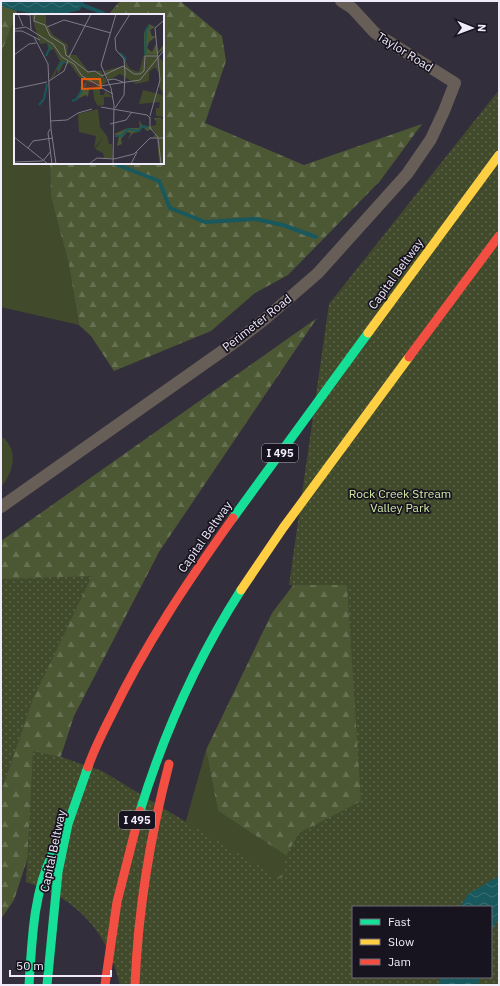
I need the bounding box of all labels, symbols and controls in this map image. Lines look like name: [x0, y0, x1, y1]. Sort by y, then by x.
north arrow: [452, 8, 492, 48]
inset map: [14, 14, 164, 164]
text: N: [475, 24, 489, 32]
street label: Taylor Road: [375, 28, 436, 75]
street label: Capital Beltway: [365, 235, 426, 312]
street label: Perimeter Road: [219, 291, 294, 354]
road number: I 495: [262, 444, 298, 462]
park label: Rock Creek Stream Valley Park: [349, 486, 451, 515]
street label: Capital Beltway: [174, 498, 235, 575]
street label: Capital Beltway: [36, 808, 69, 893]
road number: I 495: [119, 811, 155, 829]
legend: [352, 906, 492, 978]
text: Fast: [388, 914, 411, 929]
text: Slow: [388, 934, 414, 949]
scale bar: [10, 952, 111, 978]
text: Jam: [388, 954, 411, 969]
text: 50 m: [16, 958, 44, 973]

